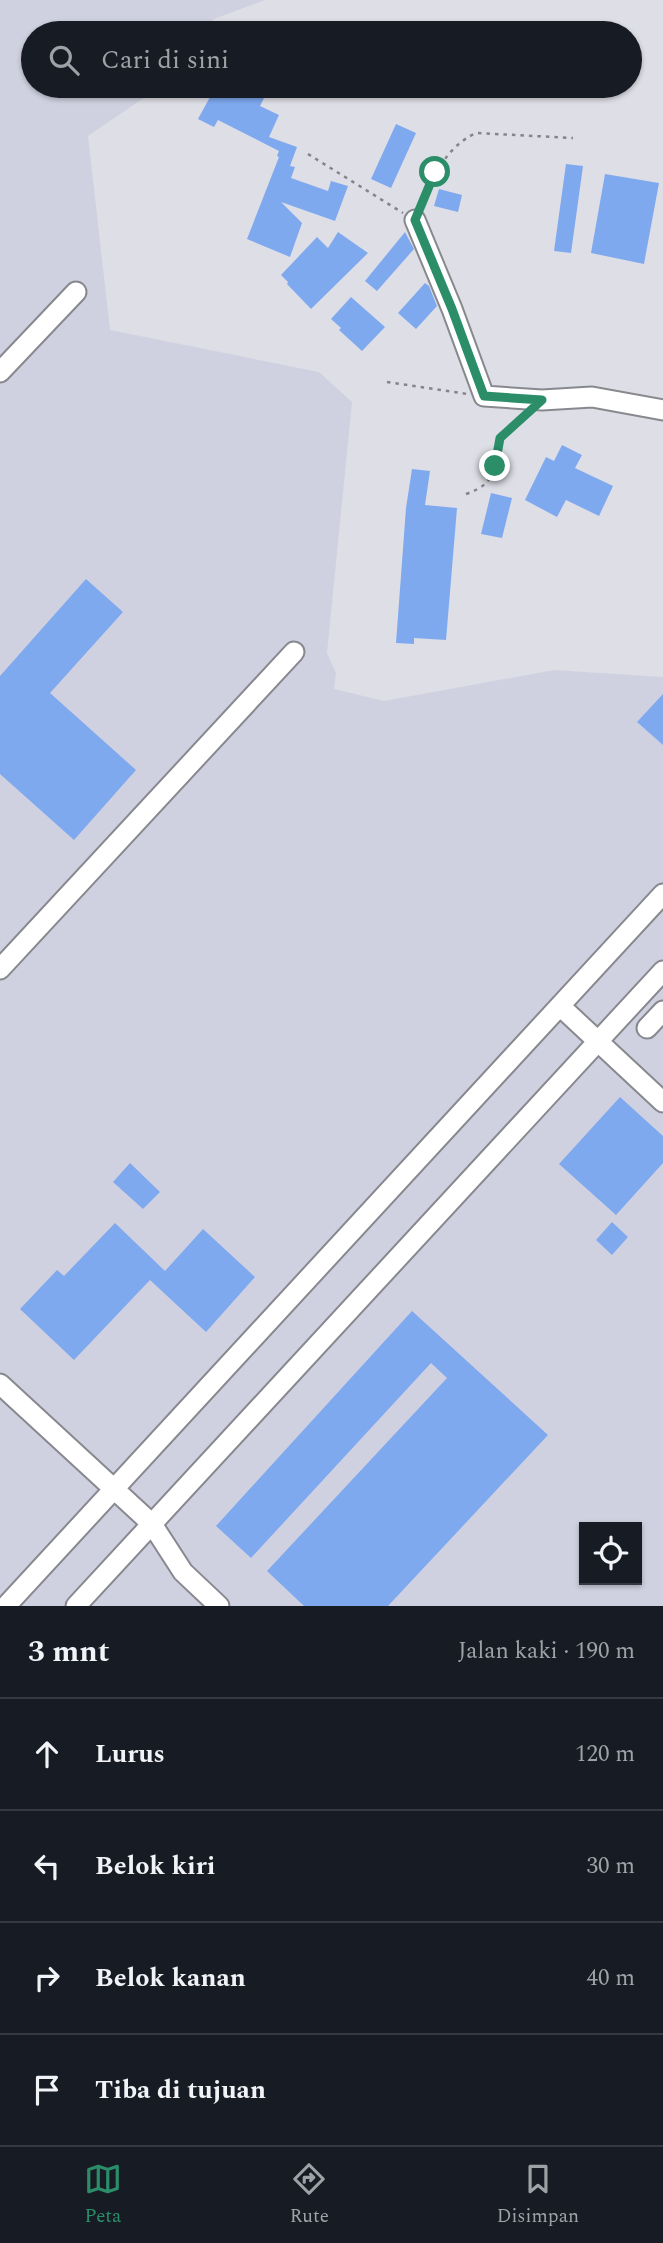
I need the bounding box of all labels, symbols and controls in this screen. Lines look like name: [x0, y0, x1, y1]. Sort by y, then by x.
search box: [21, 21, 642, 98]
text: Cari di sini: [101, 40, 229, 80]
icon: search: [45, 41, 83, 79]
route start: [419, 156, 450, 187]
route end: [479, 450, 510, 481]
map controls: [579, 1522, 642, 1585]
button: locate: [579, 1522, 642, 1585]
text: 3 mnt: [28, 1629, 109, 1675]
text: Jalan kaki · 190 m: [458, 1634, 635, 1669]
text: Lurus: [95, 1734, 165, 1774]
icon: ahead: [28, 1735, 66, 1773]
text: 120 m: [575, 1737, 635, 1772]
text: Belok kiri: [95, 1846, 215, 1886]
icon: left: [28, 1847, 66, 1885]
text: 30 m: [586, 1849, 635, 1884]
text: Belok kanan: [95, 1958, 246, 1998]
icon: right: [28, 1959, 66, 1997]
text: 40 m: [586, 1961, 635, 1996]
text: Tiba di tujuan: [95, 2070, 266, 2110]
icon: arrive: [28, 2071, 66, 2109]
tab: Peta: [84, 2160, 122, 2231]
tab: Rute: [290, 2160, 329, 2231]
tab: Disimpan: [497, 2160, 579, 2231]

